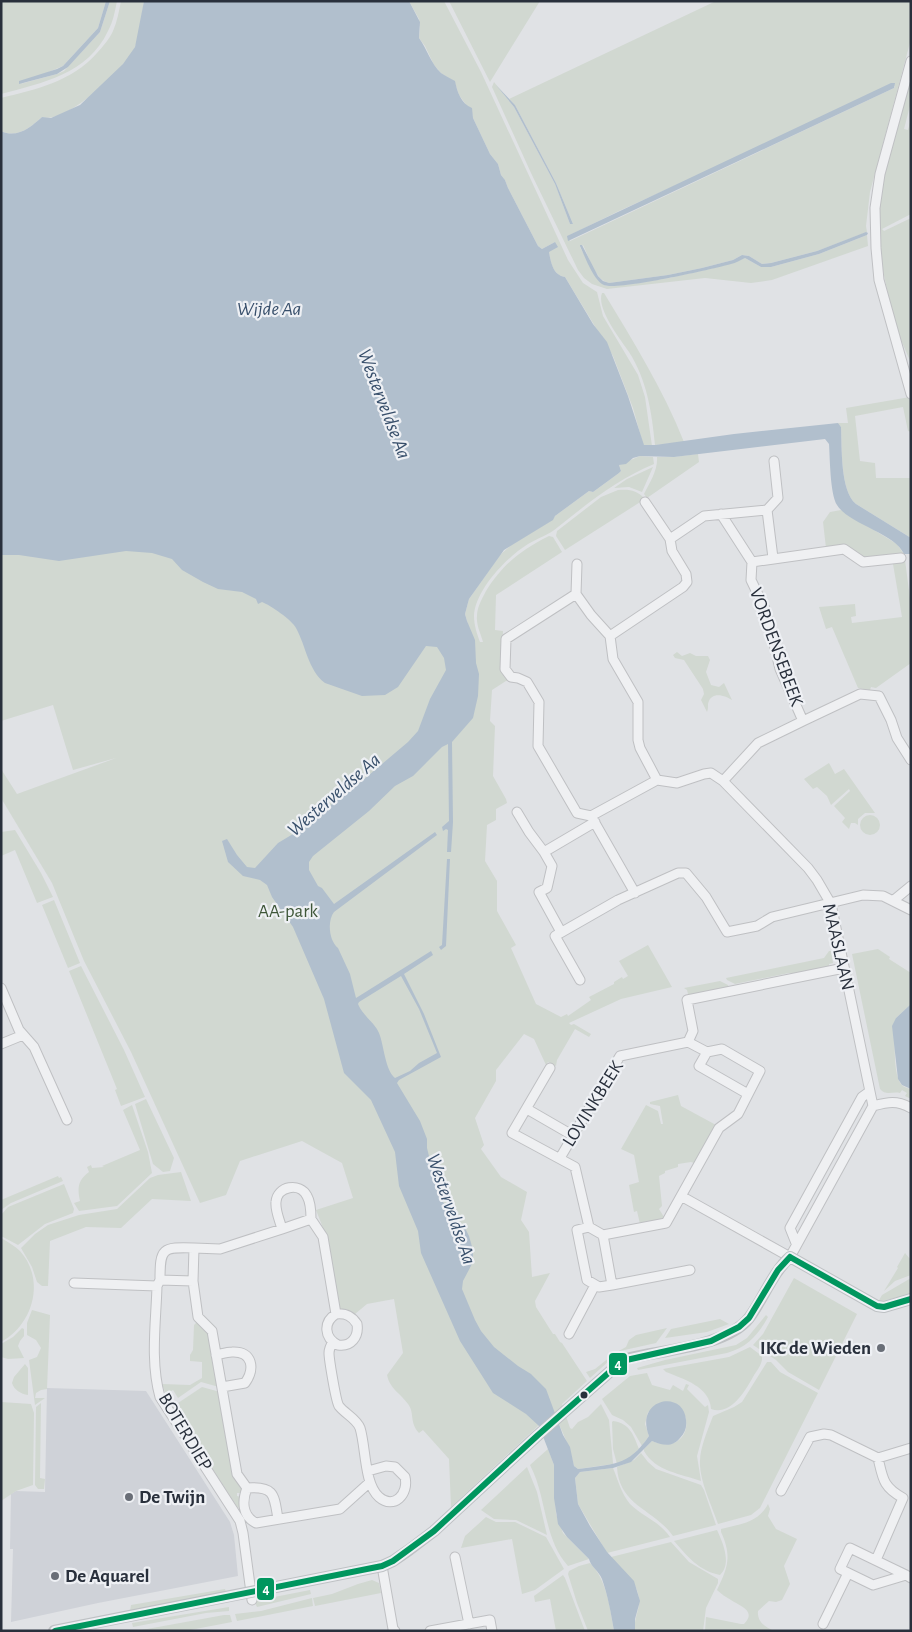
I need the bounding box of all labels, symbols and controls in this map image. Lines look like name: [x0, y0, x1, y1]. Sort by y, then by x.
water label: Wijde Aa: [237, 299, 301, 319]
water label: Westerveldse Aa: [354, 346, 414, 462]
street label: VORDENSEBEEK: [746, 585, 806, 709]
water label: Westerveldse Aa: [284, 749, 384, 841]
park label: AA-park: [258, 902, 318, 921]
street label: MAASLAAN: [819, 902, 857, 992]
street label: LOVINKBEEK: [559, 1057, 627, 1150]
water label: Westerveldse Aa: [423, 1151, 479, 1267]
place label: IKC de Wieden: [760, 1339, 871, 1358]
marker: IKC de Wieden: [875, 1342, 887, 1354]
line badge: 4: [608, 1352, 628, 1376]
text: 4: [614, 1358, 622, 1372]
street label: BOTERDIEP: [154, 1390, 216, 1474]
unlabelled marker: [579, 1390, 589, 1400]
place label: De Twijn: [139, 1488, 205, 1507]
marker: De Twijn: [123, 1491, 135, 1503]
place label: De Aquarel: [65, 1567, 150, 1586]
marker: De Aquarel: [49, 1570, 61, 1582]
line badge: 4: [256, 1577, 275, 1601]
text: 4: [262, 1583, 270, 1597]

